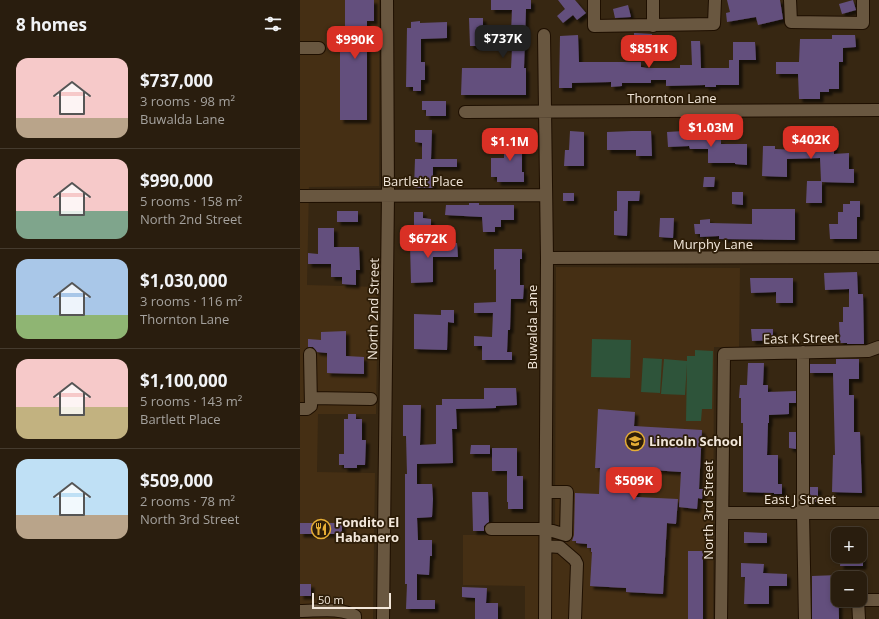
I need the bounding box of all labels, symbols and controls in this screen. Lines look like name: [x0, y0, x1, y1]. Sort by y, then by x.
text: 8 homes: [16, 13, 87, 36]
icon: filters: [262, 13, 284, 35]
pin: $737K: [475, 25, 531, 59]
pin: $990K: [327, 26, 383, 60]
text: $737K: [484, 29, 522, 47]
text: $990K: [336, 30, 374, 48]
pin: $851K: [621, 35, 677, 69]
text: $851K: [630, 39, 668, 57]
text: $737,000: [140, 69, 213, 92]
icon: home: [48, 74, 96, 122]
street label: Thornton Lane: [627, 89, 717, 107]
text: 3 rooms · 98 m²: [140, 92, 235, 110]
text: Buwalda Lane: [140, 110, 225, 128]
pin: $1.03M: [678, 114, 744, 148]
text: $1.03M: [688, 118, 734, 136]
pin: $402K: [783, 126, 839, 160]
pin: $1.1M: [482, 128, 538, 162]
text: $402K: [792, 130, 830, 148]
text: $1.1M: [491, 132, 529, 150]
text: $990,000: [140, 169, 213, 192]
street label: Bartlett Place: [383, 172, 463, 190]
icon: home: [48, 175, 96, 223]
text: 5 rooms · 158 m²: [140, 192, 242, 210]
text: North 2nd Street: [140, 210, 242, 228]
pin: $672K: [400, 225, 456, 259]
text: $672K: [409, 229, 447, 247]
street label: Murphy Lane: [673, 235, 753, 253]
street label: North 2nd Street: [363, 258, 383, 360]
text: $1,030,000: [140, 269, 227, 292]
icon: home: [48, 275, 96, 323]
street label: Buwalda Lane: [523, 285, 541, 369]
text: 3 rooms · 116 m²: [140, 292, 242, 310]
text: Thornton Lane: [140, 310, 229, 328]
street label: East K Street: [763, 328, 840, 348]
text: $1,100,000: [140, 369, 227, 392]
icon: home: [48, 375, 96, 423]
text: 5 rooms · 143 m²: [140, 392, 242, 410]
text: Bartlett Place: [140, 410, 221, 428]
school or university icon: Lincoln School: [624, 430, 646, 452]
place label: Lincoln School: [649, 432, 742, 450]
street label: North 3rd Street: [699, 460, 717, 560]
pin: $509K: [606, 467, 662, 501]
text: $509,000: [140, 469, 213, 492]
text: $509K: [615, 471, 653, 489]
icon: home: [48, 475, 96, 523]
street label: East J Street: [764, 490, 836, 508]
text: 2 rooms · 78 m²: [140, 492, 235, 510]
text: North 3rd Street: [140, 510, 239, 528]
place label: Fondito El Habanero: [335, 513, 399, 546]
restaurant icon: Fondito El Habanero: [310, 518, 332, 540]
map controls: [831, 527, 867, 607]
button: +: [831, 527, 867, 563]
button: −: [831, 571, 867, 607]
scale bar: [312, 591, 391, 610]
text: 50 m: [318, 592, 344, 607]

